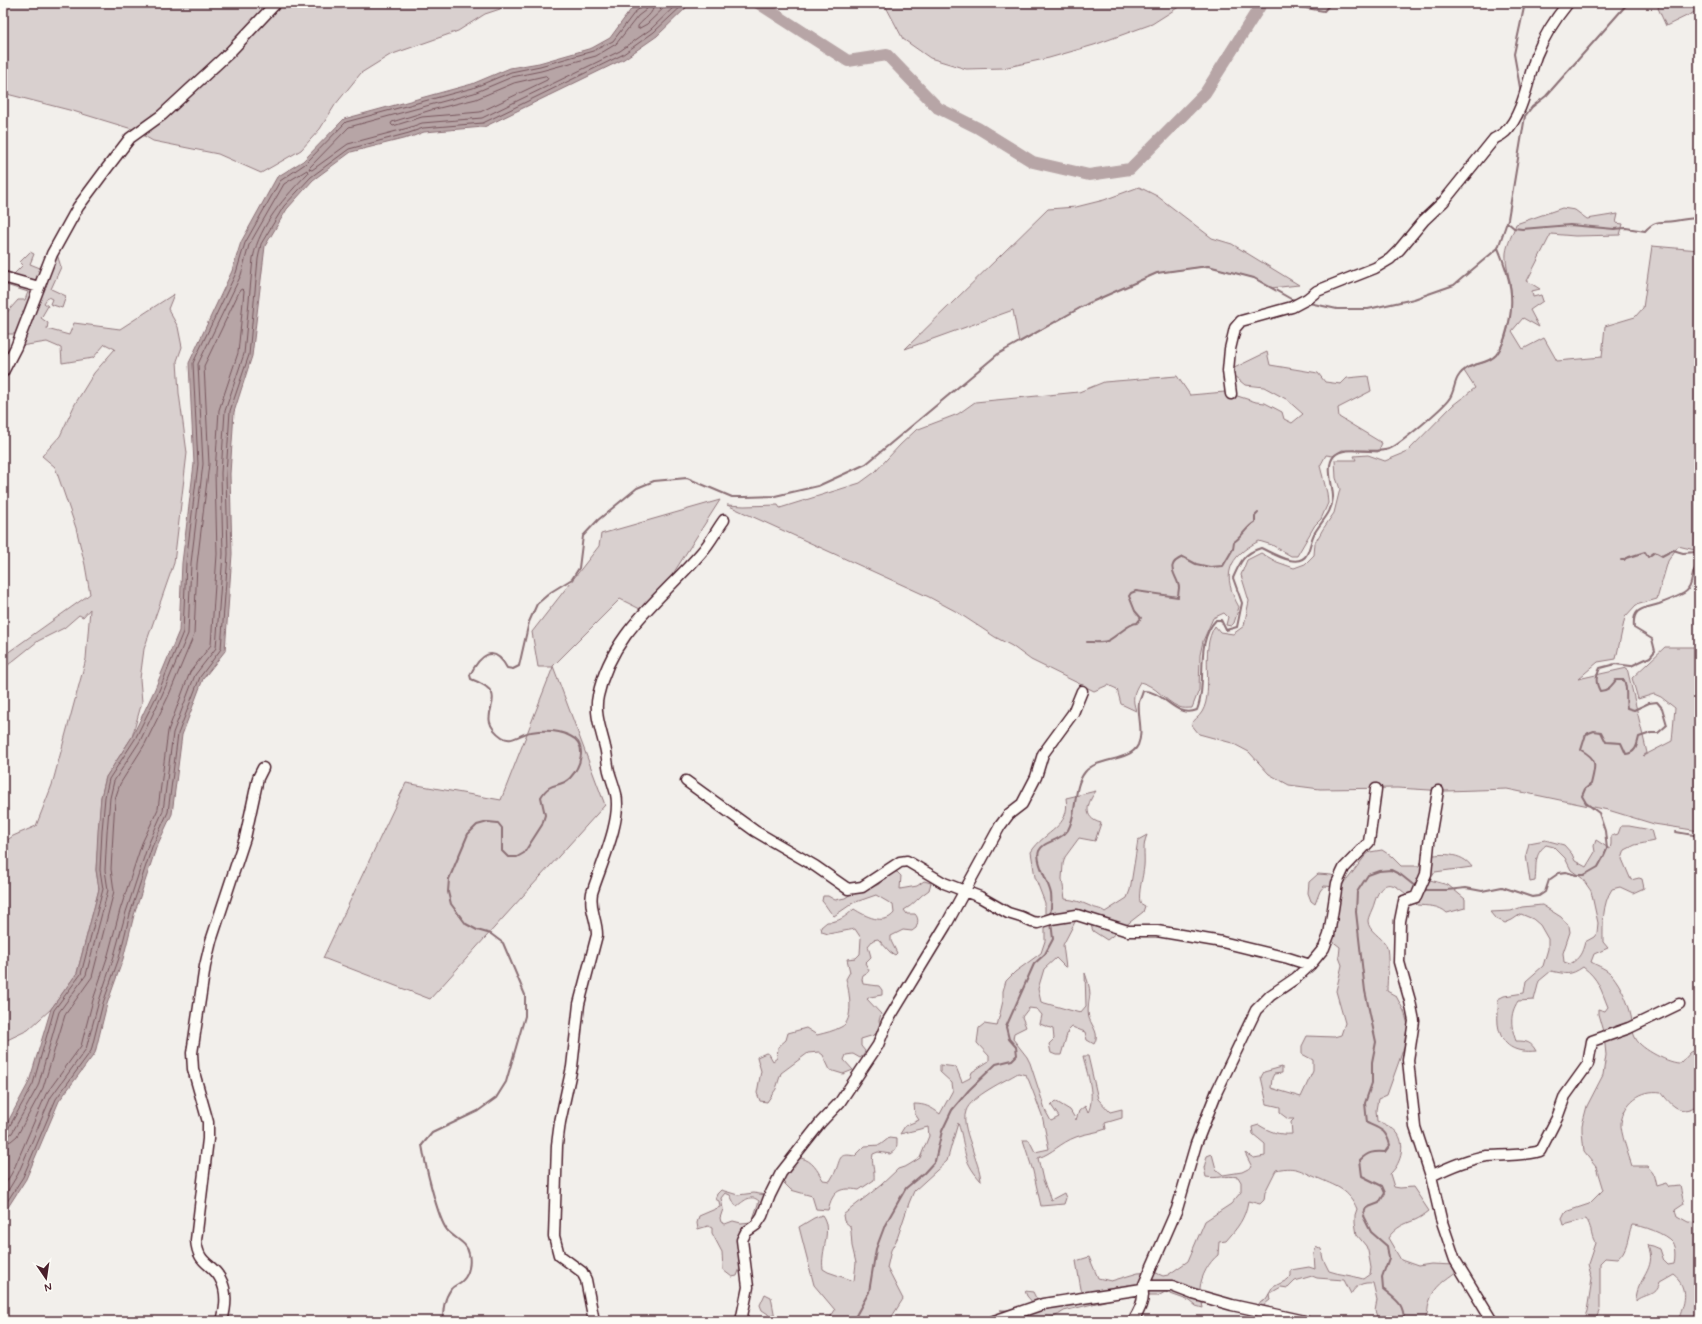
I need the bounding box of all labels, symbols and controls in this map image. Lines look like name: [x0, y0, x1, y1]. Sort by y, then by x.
north arrow: [26, 1258, 66, 1298]
text: N: [43, 1279, 53, 1294]

